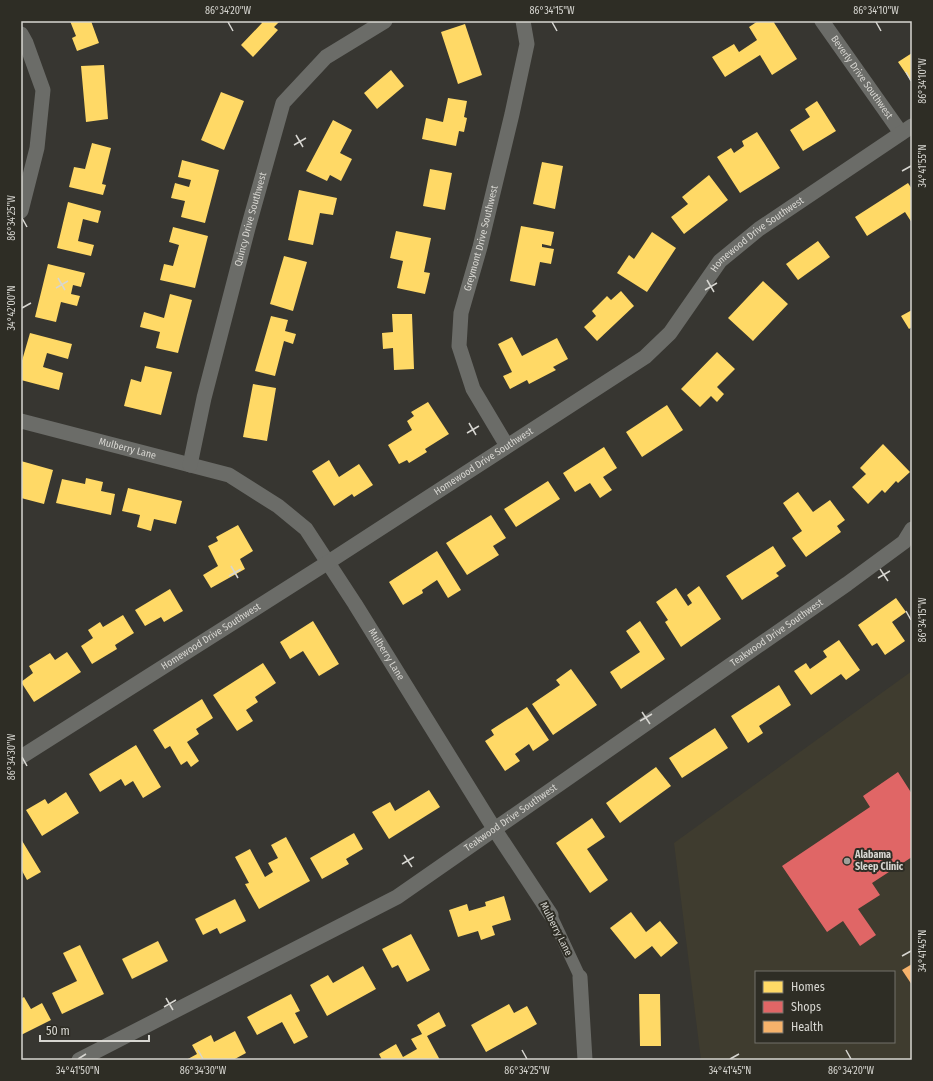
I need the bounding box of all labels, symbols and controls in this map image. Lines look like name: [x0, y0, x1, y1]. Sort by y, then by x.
text: 86°34'20"W: [205, 5, 252, 17]
text: 86°34'15"W: [530, 5, 575, 17]
text: 86°34'10"W: [853, 5, 899, 17]
street label: Beverly Drive Southwest: [828, 33, 896, 122]
text: 86°34'10"W: [917, 58, 929, 104]
text: 34°41'55"N: [917, 145, 929, 187]
street label: Quincy Drive Southwest: [232, 170, 269, 268]
street label: Greymont Drive Southwest: [462, 184, 501, 293]
street label: Homewood Drive Southwest: [708, 194, 807, 275]
text: 86°34'25"W: [6, 195, 18, 241]
text: 34°42'00"N: [6, 285, 18, 331]
street label: Homewood Drive Southwest: [432, 425, 536, 498]
street label: Mulberry Lane: [98, 435, 157, 462]
street label: Teakwood Drive Southwest: [728, 596, 826, 669]
text: 86°34'15"W: [917, 597, 929, 642]
street label: Homewood Drive Southwest: [159, 600, 264, 673]
street label: Mulberry Lane: [366, 626, 407, 683]
text: 86°34'30"W: [6, 733, 18, 780]
street label: Teakwood Drive Southwest: [462, 781, 560, 854]
place label: Alabama Sleep Clinic: [854, 849, 904, 873]
marker: Alabama Sleep Clinic: [842, 856, 852, 866]
street label: Mulberry Lane: [537, 900, 575, 958]
text: 34°41'45"N: [917, 930, 929, 972]
legend: [755, 971, 895, 1043]
text: Homes: [791, 980, 825, 994]
text: Shops: [791, 1000, 821, 1014]
scale bar: [40, 1017, 149, 1043]
text: Health: [791, 1020, 823, 1034]
text: 50 m: [46, 1024, 70, 1038]
text: 34°41'50"N: [56, 1065, 100, 1077]
text: 86°34'30"W: [180, 1065, 227, 1077]
text: 86°34'25"W: [504, 1065, 550, 1077]
text: 34°41'45"N: [709, 1065, 751, 1077]
text: 86°34'20"W: [828, 1065, 875, 1077]

